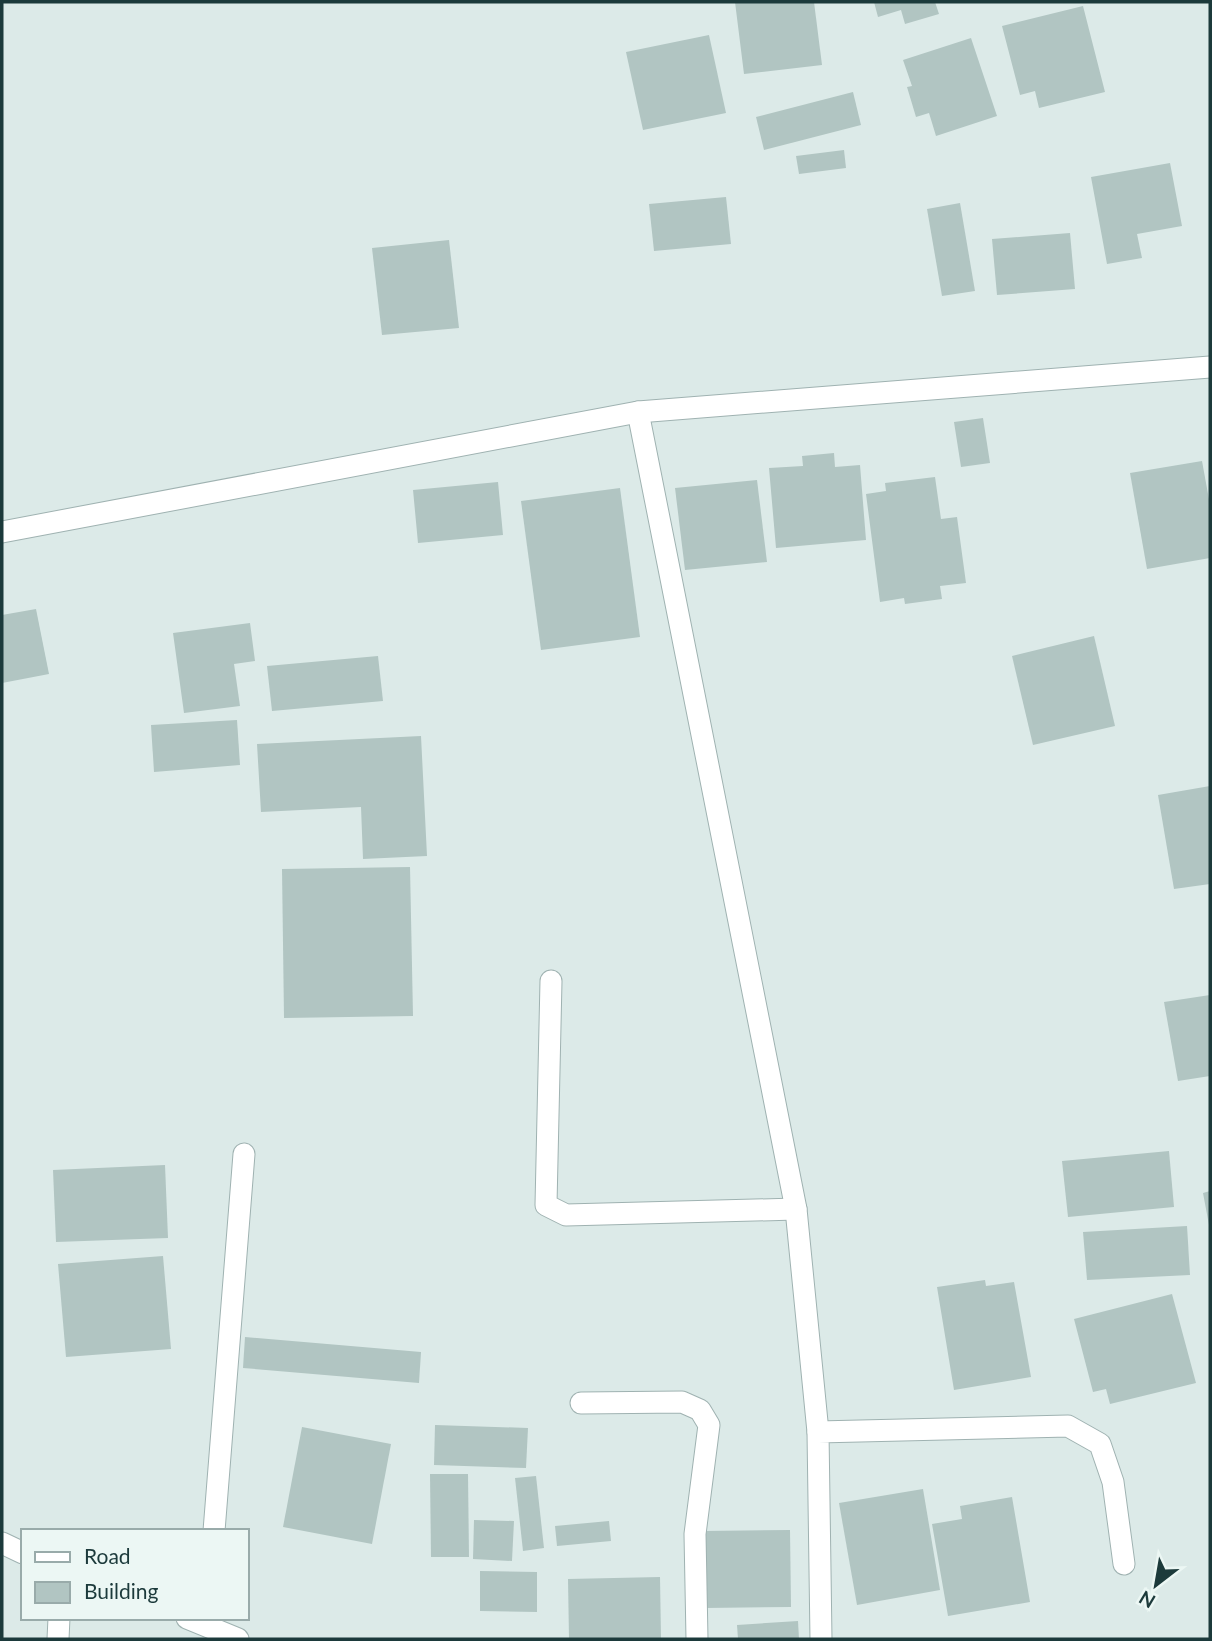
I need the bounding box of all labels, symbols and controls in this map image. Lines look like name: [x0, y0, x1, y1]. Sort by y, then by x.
legend: [21, 1529, 248, 1620]
text: Road: [84, 1543, 131, 1568]
north arrow: [1121, 1550, 1191, 1620]
text: Building: [84, 1578, 159, 1603]
text: N: [1135, 1586, 1159, 1614]

